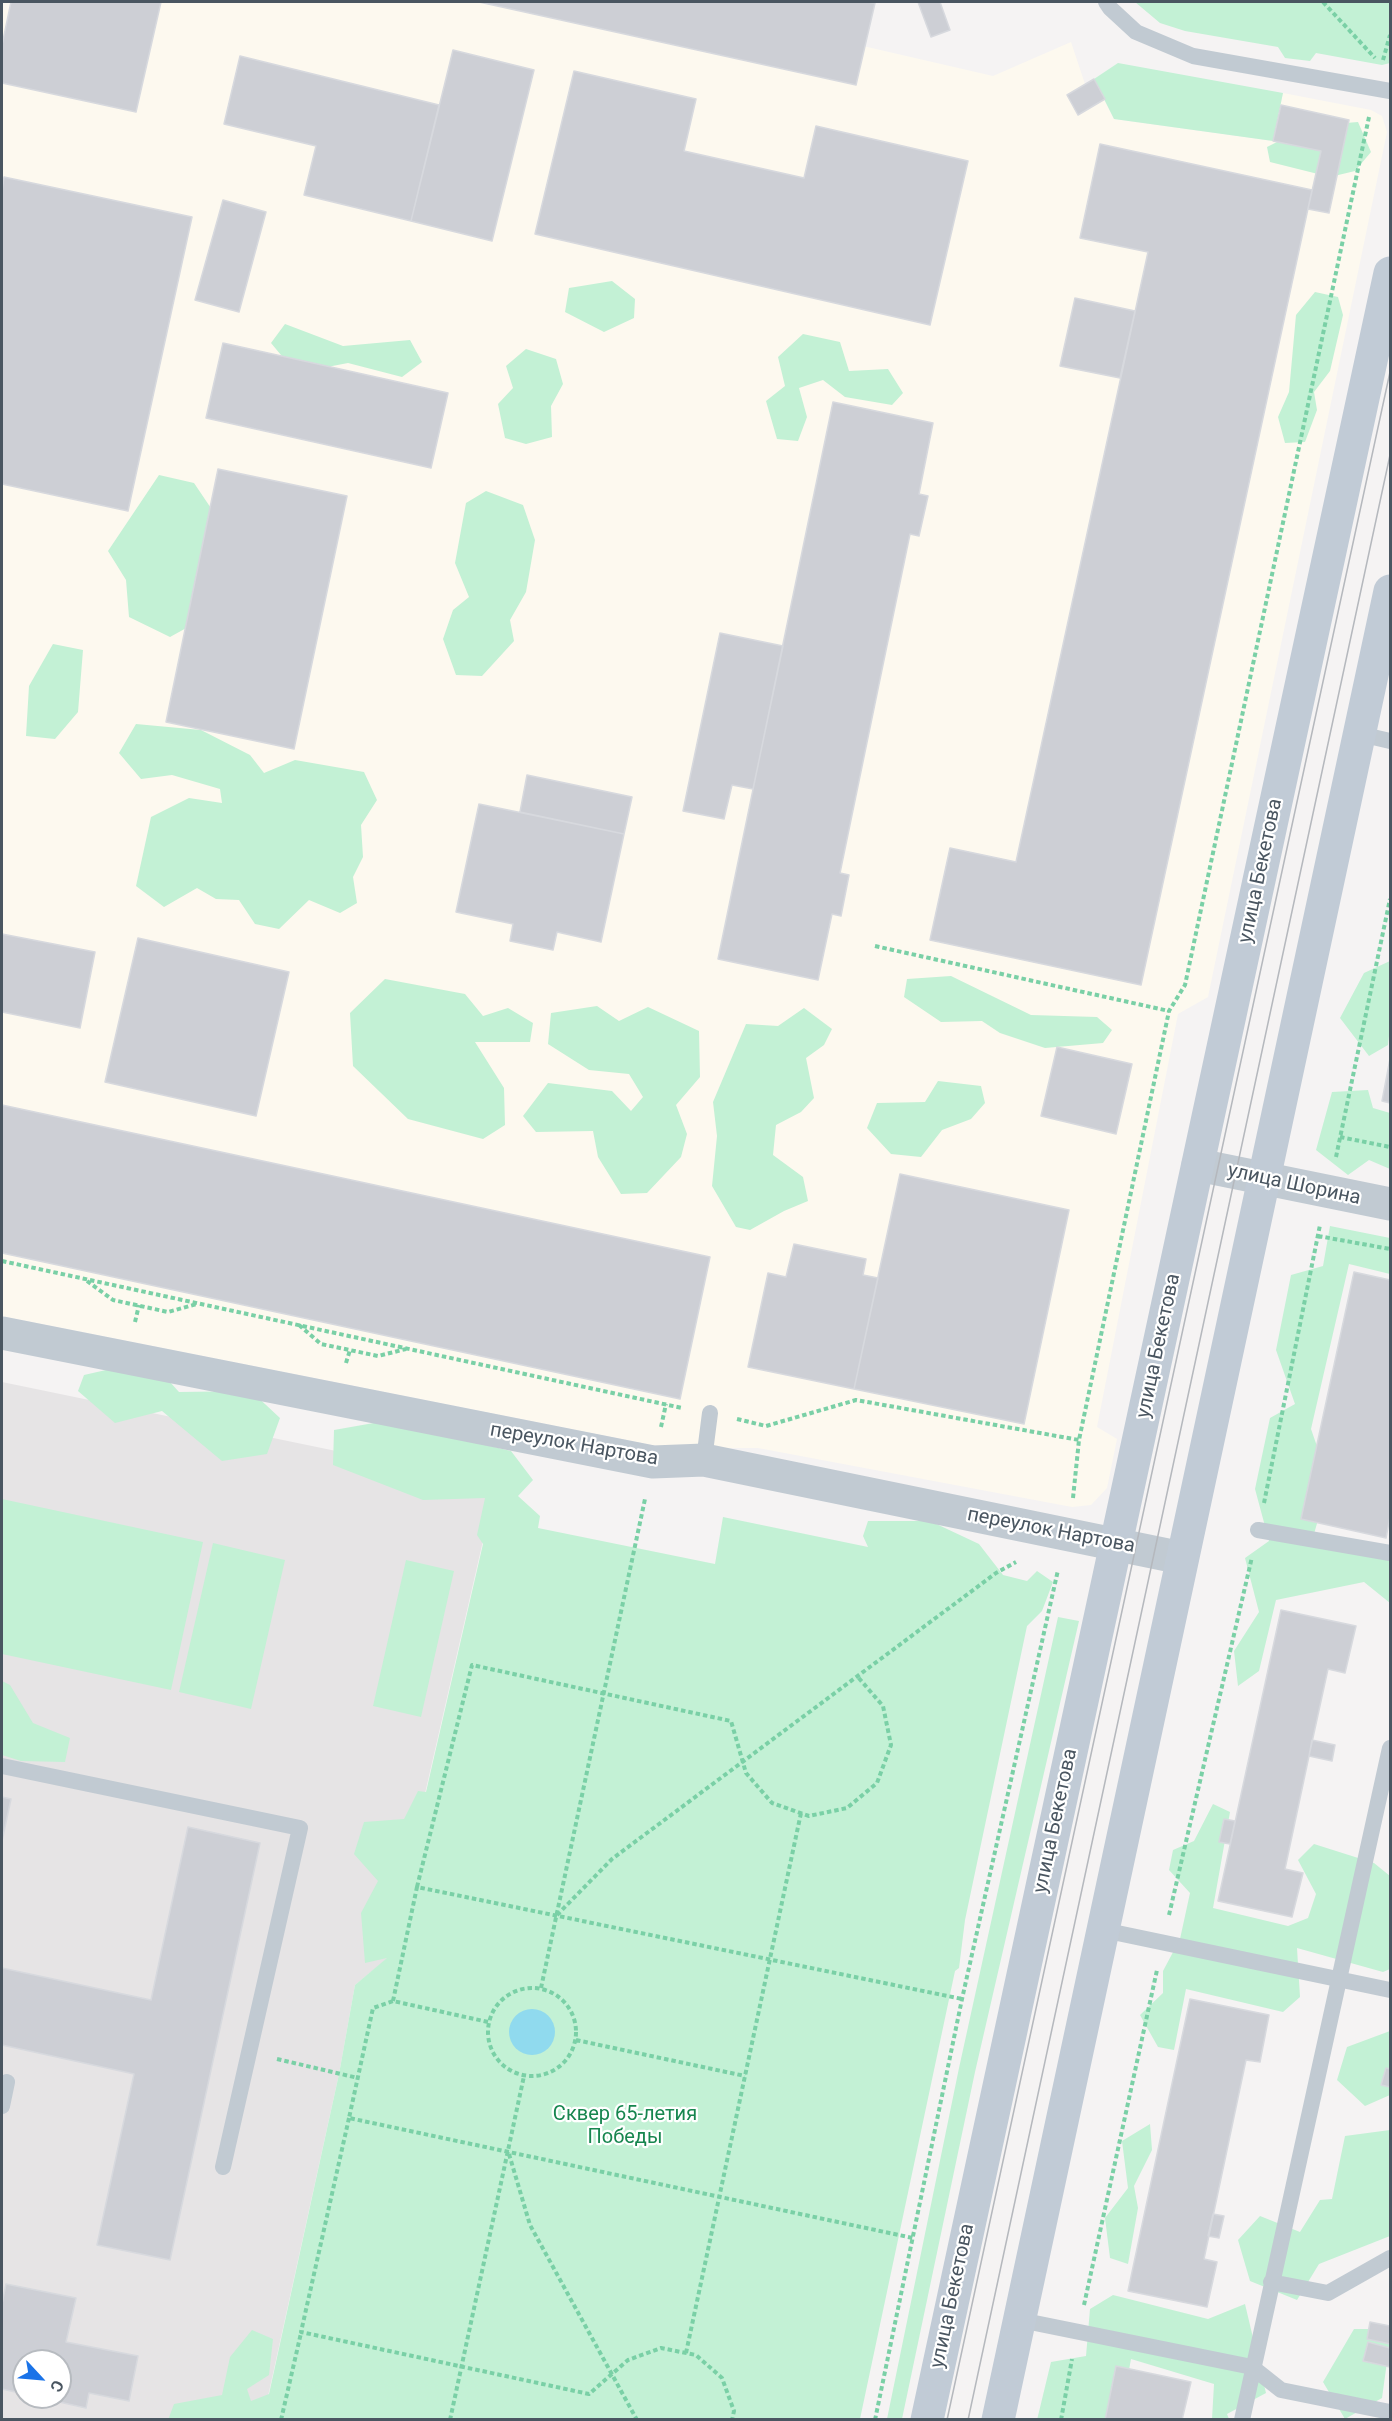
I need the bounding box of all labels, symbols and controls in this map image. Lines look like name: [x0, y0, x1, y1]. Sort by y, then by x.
street label: улица Бекетова: [1234, 797, 1288, 945]
street label: улица Шорина: [1225, 1159, 1363, 1211]
street label: улица Бекетова: [1132, 1272, 1186, 1420]
street label: переулок Нартова: [488, 1418, 660, 1472]
street label: переулок Нартова: [965, 1503, 1137, 1559]
street label: улица Бекетова: [1029, 1747, 1083, 1895]
park label: Сквер 65-летия Победы: [553, 2103, 697, 2150]
street label: улица Бекетова: [926, 2222, 980, 2370]
north arrow: [12, 2349, 72, 2409]
text: С: [46, 2377, 68, 2395]

